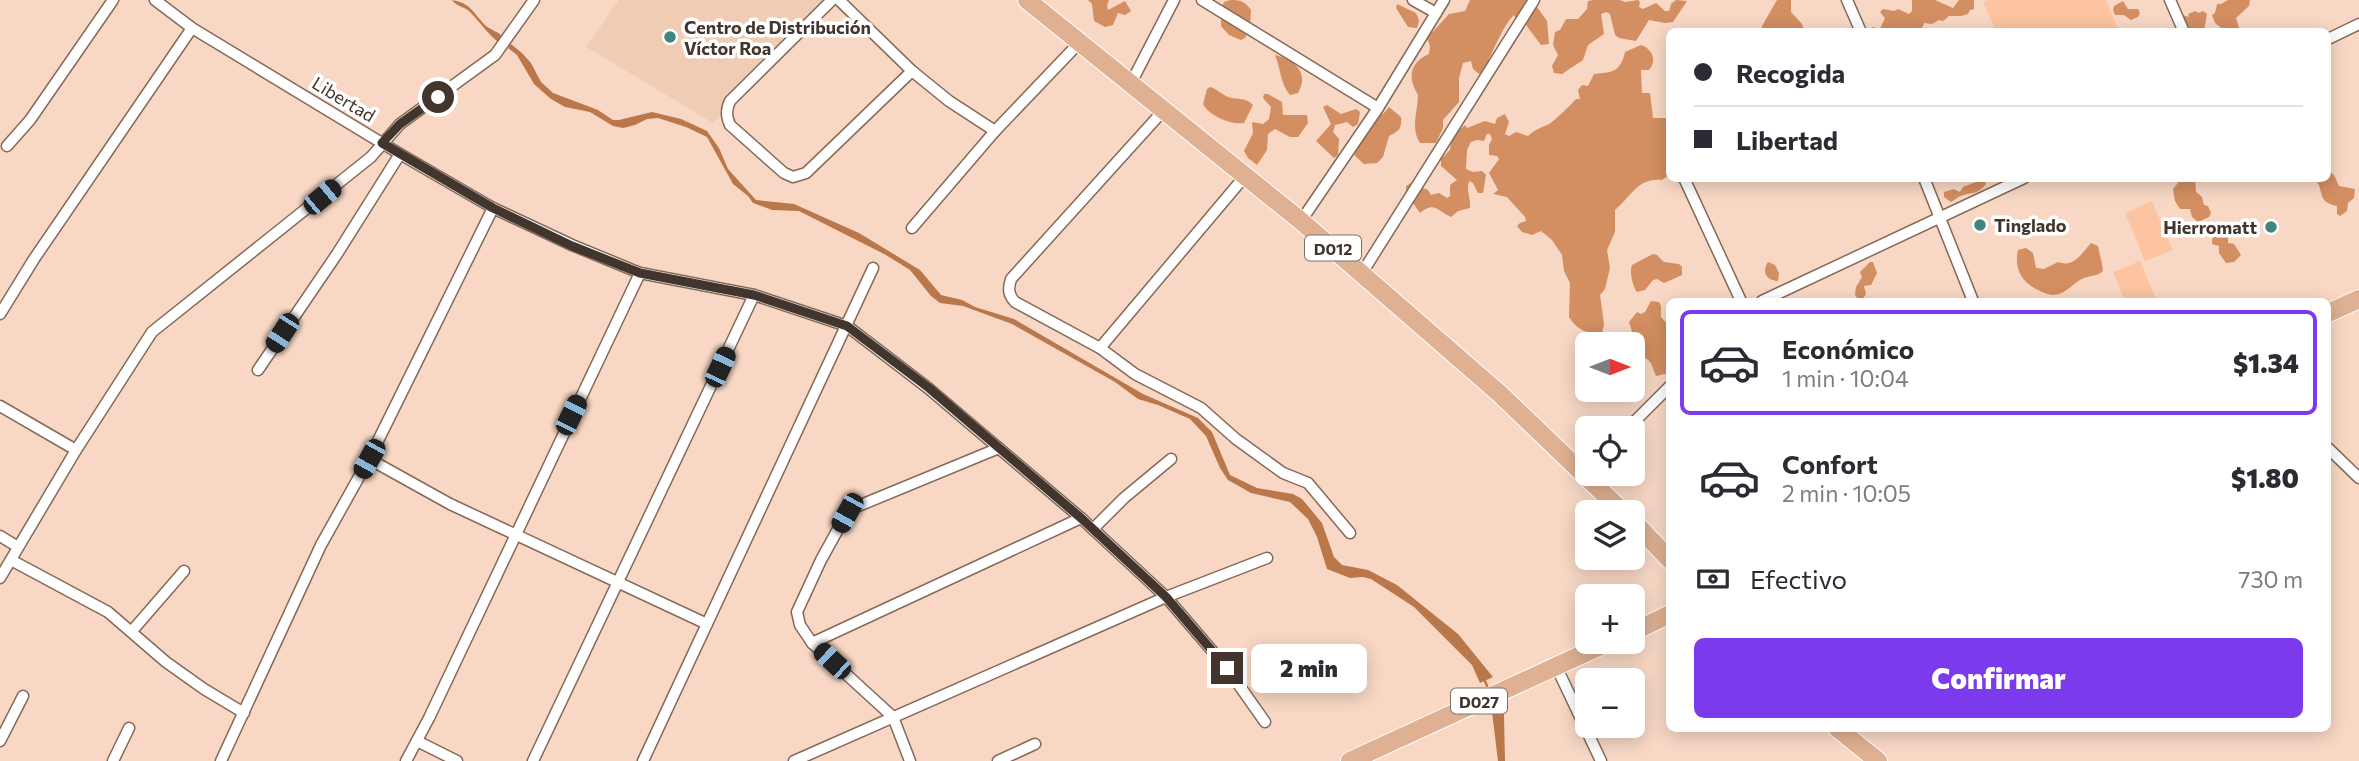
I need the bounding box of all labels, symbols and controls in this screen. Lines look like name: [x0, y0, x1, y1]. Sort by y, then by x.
place label: Centro de Distribución Víctor Roa: [684, 16, 871, 59]
marker: Centro de Distribución Víctor Roa: [662, 29, 678, 45]
text: Recogida: [1736, 57, 1845, 88]
street label: Libertad: [309, 72, 379, 126]
route start: [422, 81, 454, 113]
text: Libertad: [1736, 124, 1838, 155]
car: [300, 175, 345, 219]
place label: Tinglado: [1994, 214, 2067, 236]
place label: Hierromatt: [2163, 216, 2257, 238]
marker: Tinglado: [1972, 217, 1988, 233]
marker: Hierromatt: [2263, 219, 2279, 235]
road number: D012: [1305, 236, 1361, 260]
car: [262, 310, 303, 356]
icon: car: [1698, 331, 1761, 394]
north arrow: [1575, 332, 1645, 402]
map controls: [1575, 332, 1645, 738]
text: Económico: [1782, 333, 1914, 364]
car: [702, 344, 739, 390]
text: $1.34: [2233, 347, 2299, 378]
text: 1 min · 10:04: [1782, 364, 1909, 392]
car: [553, 392, 590, 438]
button: locate: [1575, 416, 1645, 486]
car: [350, 436, 389, 482]
icon: car: [1698, 446, 1761, 509]
text: Confort: [1782, 448, 1878, 479]
text: $1.80: [2231, 462, 2299, 493]
text: 2 min · 10:05: [1782, 479, 1911, 507]
car: [828, 490, 867, 536]
button: layers: [1575, 500, 1645, 570]
icon: cash: [1694, 560, 1732, 598]
text: Efectivo: [1750, 563, 1847, 594]
text: 730 m: [2238, 565, 2303, 593]
button: +: [1575, 584, 1645, 654]
button: Confirmar: [1694, 638, 2303, 718]
car: [810, 639, 855, 683]
callout: 2 min: [1252, 644, 1367, 692]
route end: [1211, 652, 1243, 684]
text: 2 min: [1280, 654, 1338, 682]
button: −: [1575, 668, 1645, 738]
road number: D027: [1451, 688, 1507, 714]

